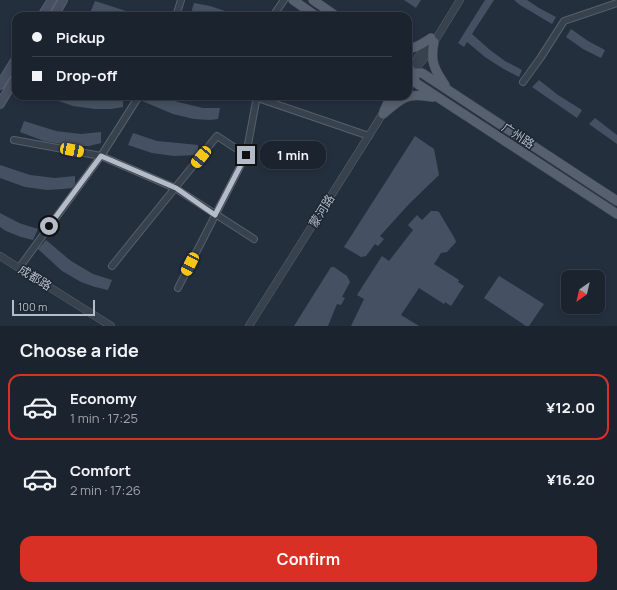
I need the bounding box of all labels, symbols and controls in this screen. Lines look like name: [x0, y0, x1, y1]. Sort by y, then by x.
text: Pickup: [56, 27, 105, 48]
text: Drop-off: [56, 65, 117, 86]
street label: 广州路: [499, 119, 538, 153]
callout: 1 min: [260, 141, 326, 169]
car: [59, 142, 85, 158]
car: [189, 144, 213, 170]
route end: [237, 146, 255, 164]
text: 1 min: [277, 146, 309, 164]
street label: 蒙河路: [305, 191, 338, 231]
route start: [40, 217, 58, 235]
car: [179, 251, 201, 277]
street label: 成都路: [15, 261, 55, 294]
north arrow: [561, 270, 605, 314]
map controls: [561, 270, 605, 314]
scale bar: [12, 298, 95, 317]
text: 100 m: [18, 299, 47, 314]
text: Choose a ride: [20, 338, 139, 362]
text: Economy: [70, 388, 137, 409]
icon: car: [22, 389, 58, 425]
text: ¥12.00: [546, 397, 595, 418]
text: 1 min · 17:25: [70, 409, 138, 427]
text: Comfort: [70, 460, 131, 481]
icon: car: [22, 461, 58, 497]
text: ¥16.20: [547, 469, 595, 490]
text: 2 min · 17:26: [70, 481, 141, 499]
button: Confirm: [20, 536, 597, 582]

